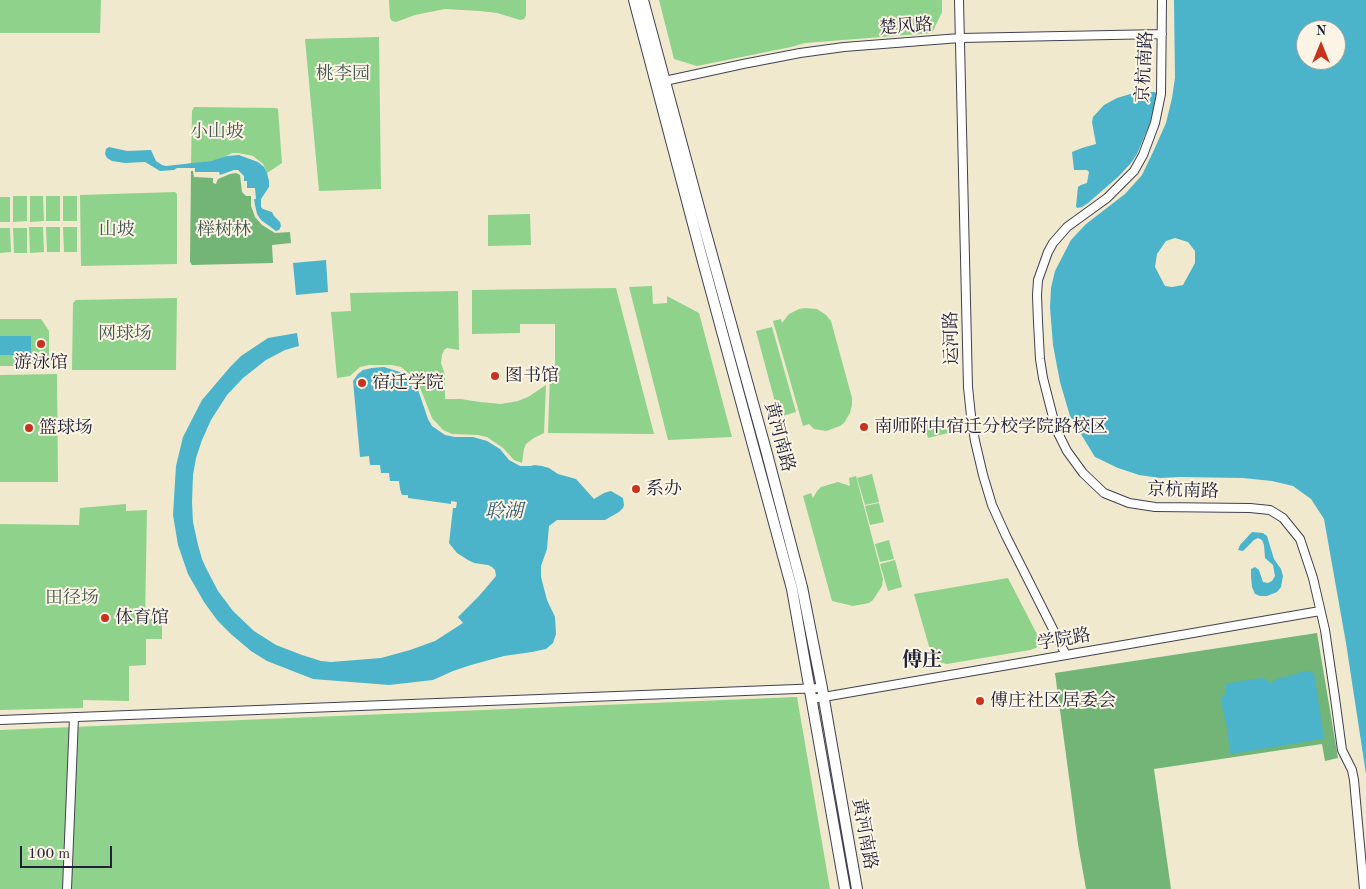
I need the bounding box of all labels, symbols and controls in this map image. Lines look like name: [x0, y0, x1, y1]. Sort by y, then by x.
street label: 楚风路: [878, 14, 934, 40]
north arrow: [1296, 20, 1346, 70]
text: N: [1316, 24, 1326, 38]
street label: 京杭南路: [1132, 30, 1158, 104]
park label: 桃李园: [316, 63, 370, 85]
park label: 小山坡: [190, 121, 244, 143]
park label: 山坡: [99, 219, 135, 241]
park label: 榉树林: [197, 219, 251, 241]
street label: 运河路: [941, 311, 963, 365]
park label: 网球场: [98, 323, 152, 345]
marker: 游泳馆: [35, 338, 47, 350]
place label: 游泳馆: [14, 352, 68, 374]
place label: 图书馆: [505, 365, 559, 387]
marker: 图书馆: [489, 370, 501, 382]
place label: 宿迁学院: [372, 372, 444, 394]
marker: 宿迁学院: [356, 377, 368, 389]
street label: 黄河南路: [759, 399, 799, 475]
place label: 南师附中宿迁分校学院路校区: [874, 416, 1108, 438]
place label: 篮球场: [39, 417, 93, 439]
marker: 南师附中宿迁分校学院路校区: [858, 421, 870, 433]
marker: 篮球场: [23, 422, 35, 434]
place label: 系办: [646, 478, 682, 500]
street label: 京杭南路: [1147, 479, 1219, 503]
marker: 系办: [630, 483, 642, 495]
water label: 聆湖: [485, 501, 523, 523]
park label: 田径场: [45, 587, 99, 609]
place label: 体育馆: [115, 607, 169, 629]
marker: 体育馆: [99, 612, 111, 624]
street label: 学院路: [1036, 625, 1092, 655]
district label: 傅庄: [902, 649, 942, 673]
place label: 傅庄社区居委会: [990, 690, 1116, 712]
marker: 傅庄社区居委会: [974, 695, 986, 707]
street label: 黄河南路: [847, 797, 881, 871]
scale bar: [22, 836, 115, 868]
text: 100 m: [28, 847, 70, 862]

